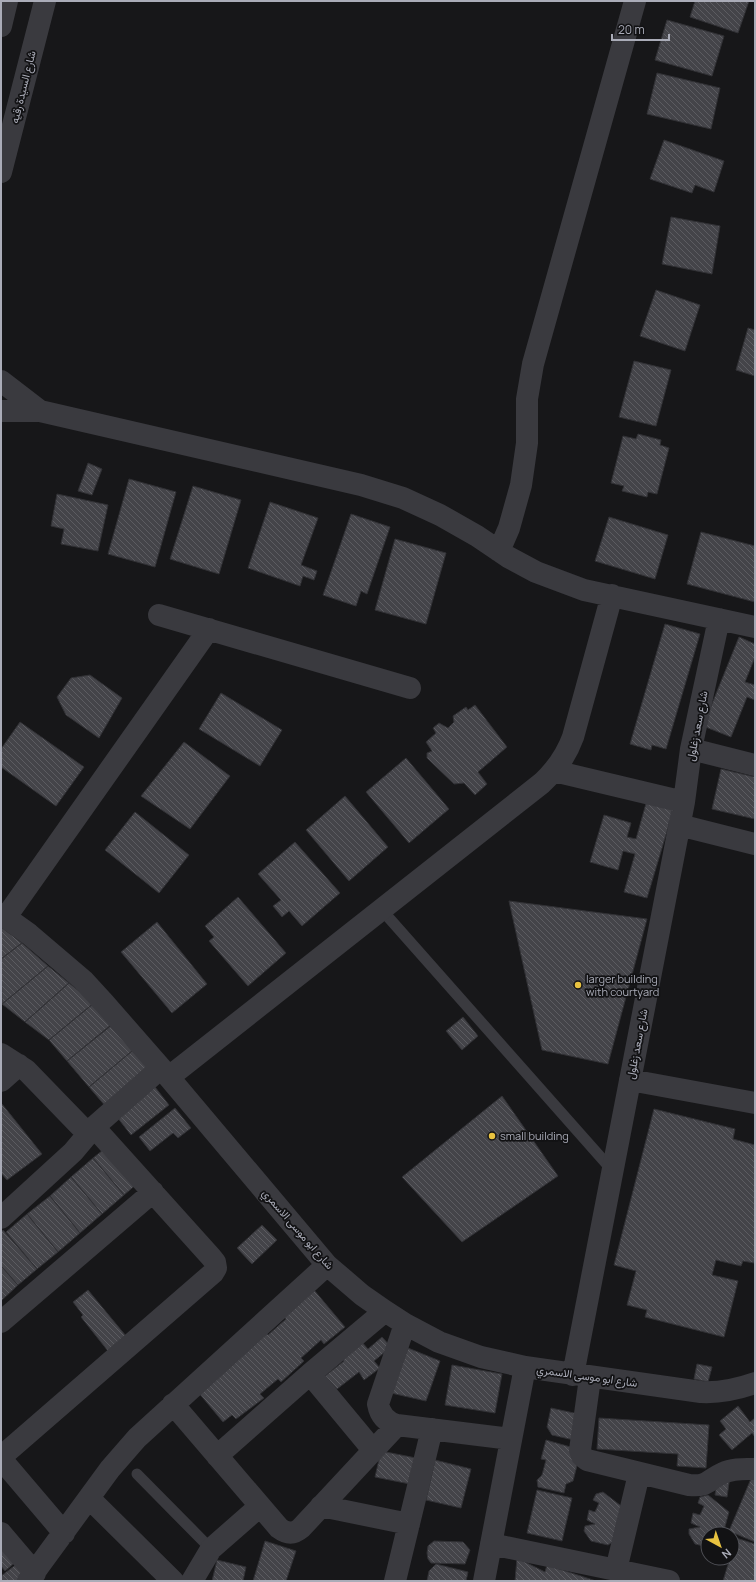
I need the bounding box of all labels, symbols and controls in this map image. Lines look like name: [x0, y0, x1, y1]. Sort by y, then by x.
scale bar: [612, 16, 669, 42]
text: 20 m: [618, 21, 645, 38]
street label: شارع السيدة رقيه: [6, 49, 40, 125]
street label: شارع سعد زغلول: [682, 689, 712, 763]
place label: larger building with courtyard: [586, 971, 659, 999]
marker: larger building with courtyard: [573, 980, 583, 990]
street label: شارع سعد زغلول: [622, 1007, 652, 1081]
place label: small building: [500, 1128, 569, 1143]
marker: small building: [487, 1131, 497, 1141]
street label: شارع ابو موسى الاسمري: [257, 1185, 338, 1274]
street label: شارع ابو موسى الاسمري: [535, 1361, 639, 1393]
north arrow: [700, 1526, 740, 1566]
text: N: [719, 1546, 735, 1562]

